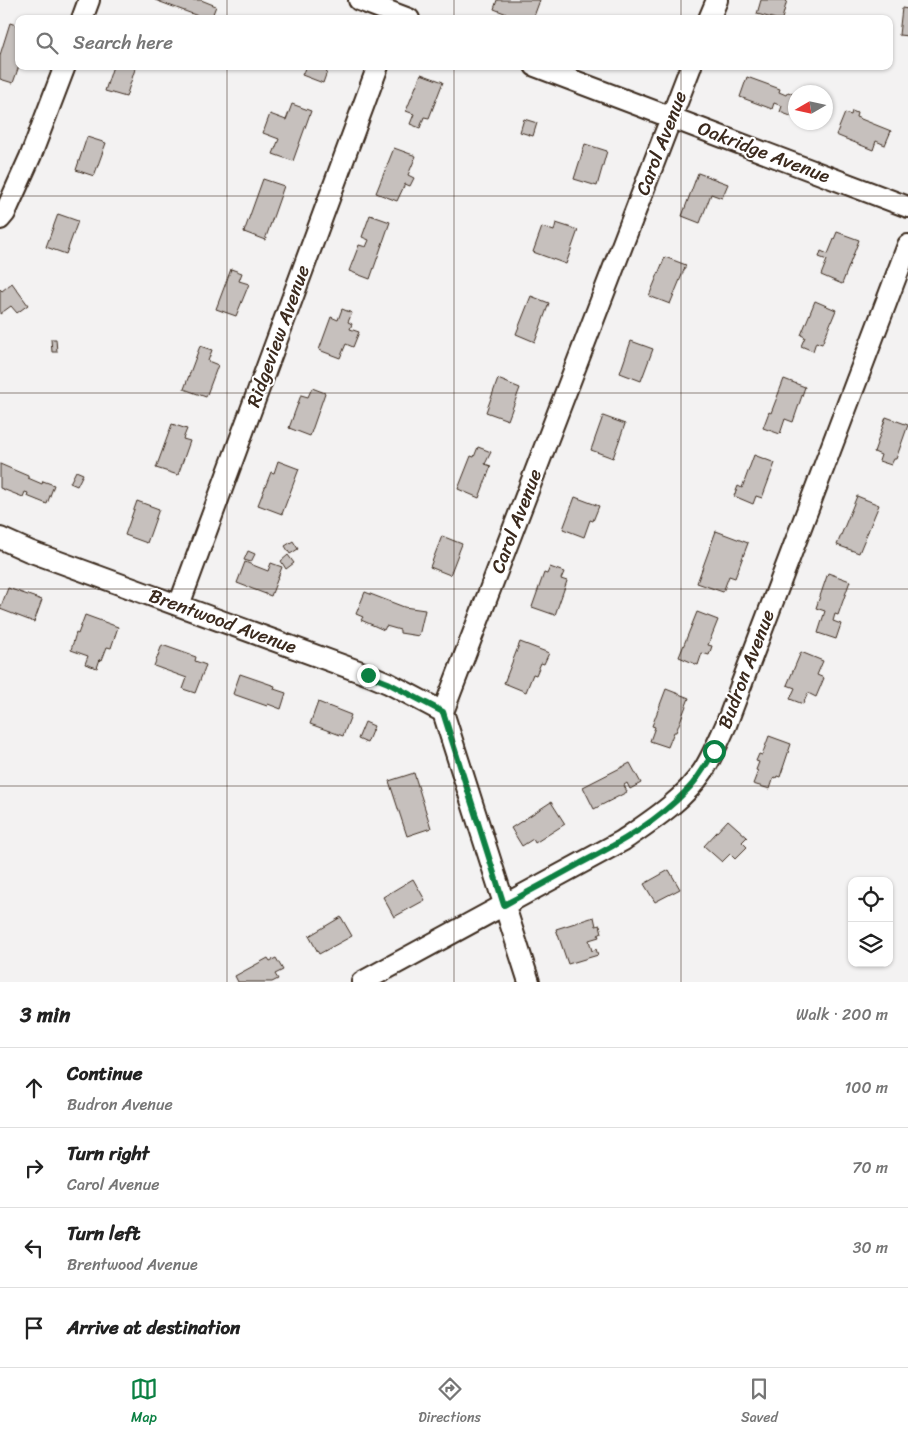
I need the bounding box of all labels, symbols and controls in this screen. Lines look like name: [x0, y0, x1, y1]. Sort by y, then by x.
search box: [15, 15, 893, 70]
text: Search here: [73, 26, 173, 59]
icon: search: [33, 29, 61, 57]
north arrow: [788, 85, 833, 130]
street label: Carol Avenue: [626, 86, 696, 200]
street label: Oakridge Avenue: [693, 112, 835, 192]
street label: Ridgeview Avenue: [237, 260, 319, 412]
street label: Carol Avenue: [481, 464, 551, 578]
street label: Brentwood Avenue: [144, 579, 302, 663]
street label: Budron Avenue: [708, 604, 784, 734]
route end: [357, 664, 380, 687]
route start: [703, 740, 726, 763]
map controls: [848, 877, 893, 967]
button: locate: [848, 877, 893, 922]
button: layers: [848, 922, 893, 967]
text: 3 min: [20, 996, 70, 1034]
text: Walk · 200 m: [796, 1000, 888, 1029]
text: Continue: [67, 1057, 143, 1090]
text: 100 m: [844, 1073, 888, 1102]
icon: ahead: [20, 1074, 48, 1102]
text: Budron Avenue: [67, 1090, 173, 1119]
text: Turn right: [67, 1137, 149, 1170]
text: 70 m: [852, 1153, 888, 1182]
icon: right: [20, 1154, 48, 1182]
text: Carol Avenue: [67, 1170, 160, 1199]
text: Turn left: [67, 1217, 140, 1250]
text: 30 m: [853, 1233, 888, 1262]
icon: left: [20, 1234, 48, 1262]
text: Brentwood Avenue: [67, 1250, 198, 1279]
text: Arrive at destination: [67, 1311, 240, 1344]
icon: arrive: [20, 1314, 48, 1342]
tab: Map: [130, 1375, 158, 1430]
tab: Directions: [418, 1375, 481, 1430]
tab: Saved: [741, 1375, 778, 1430]

